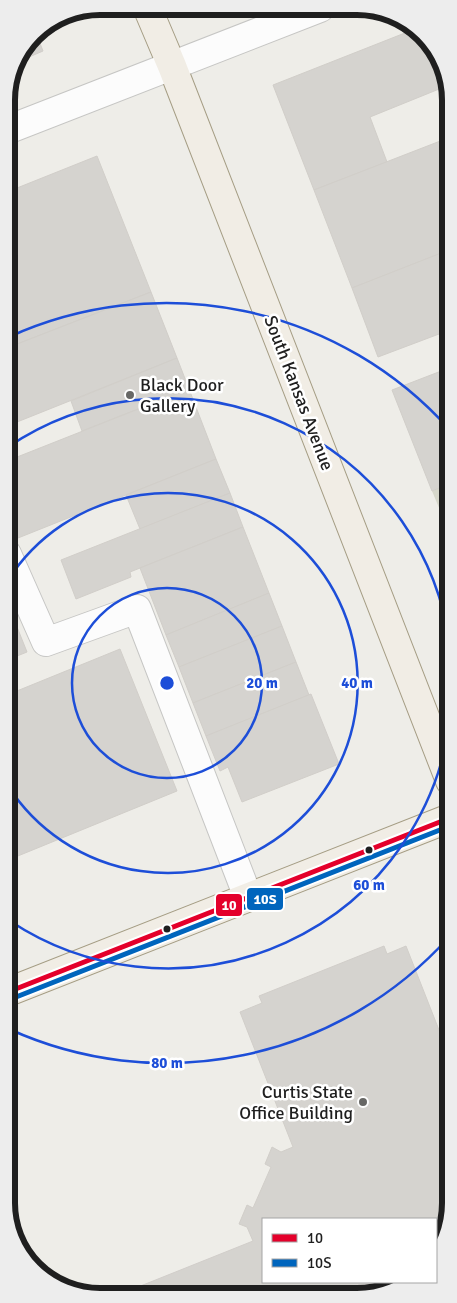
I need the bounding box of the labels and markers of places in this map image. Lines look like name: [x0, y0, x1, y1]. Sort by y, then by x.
place label: Black Door Gallery: [140, 374, 224, 417]
marker: Black Door Gallery: [124, 389, 136, 401]
centre of rings: [158, 674, 176, 692]
unlabelled marker: [364, 845, 374, 855]
unlabelled marker: [162, 924, 172, 934]
place label: Curtis State Office Building: [239, 1081, 353, 1124]
marker: Curtis State Office Building: [357, 1096, 369, 1108]

